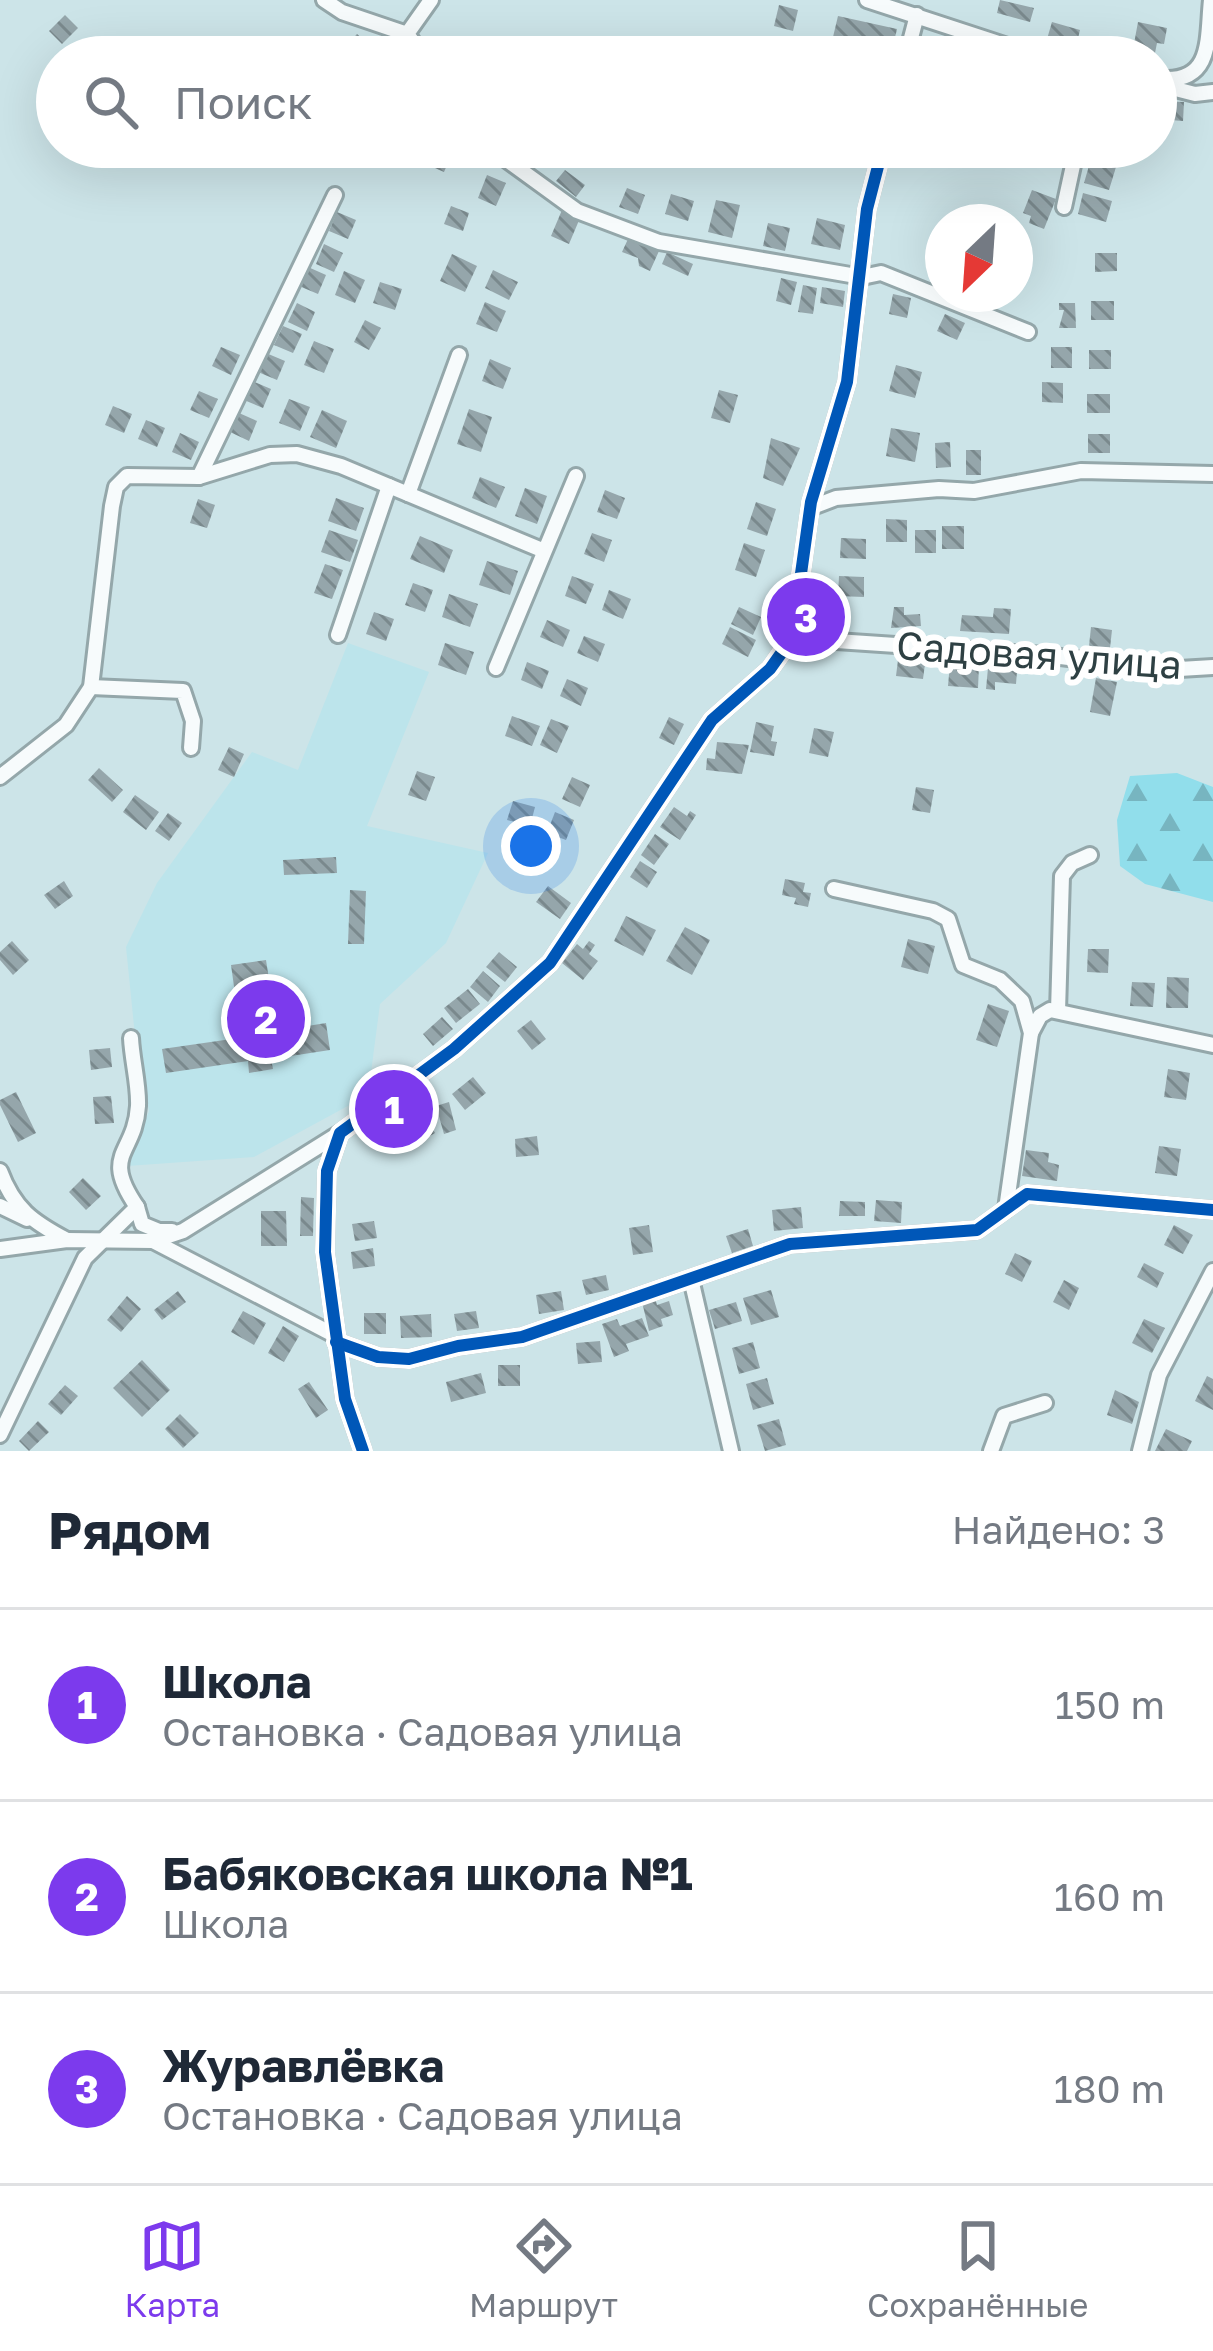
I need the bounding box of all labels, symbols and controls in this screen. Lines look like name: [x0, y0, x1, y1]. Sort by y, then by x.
search box: [36, 36, 1177, 168]
icon: search: [78, 69, 144, 135]
text: Поиск: [174, 75, 313, 129]
north arrow: [925, 204, 1033, 312]
pin: 3: [767, 572, 845, 662]
street label: Садовая улица: [895, 621, 1183, 688]
your location: [501, 816, 561, 876]
pin: 2: [227, 974, 305, 1064]
pin: 1: [355, 1064, 433, 1154]
text: Рядом: [48, 1499, 211, 1560]
text: Найдено: 3: [952, 1506, 1165, 1553]
text: Школа: [162, 1654, 312, 1708]
text: 1: [77, 1681, 97, 1728]
text: 150 m: [1055, 1681, 1165, 1728]
text: Остановка · Садовая улица: [162, 1708, 683, 1755]
text: Бабяковская школа №1: [162, 1846, 693, 1900]
text: 2: [75, 1873, 99, 1920]
text: 160 m: [1054, 1873, 1165, 1920]
text: Школа: [162, 1900, 289, 1947]
text: Журавлёвка: [162, 2038, 444, 2092]
text: 3: [75, 2065, 99, 2112]
text: 180 m: [1054, 2065, 1165, 2112]
text: Остановка · Садовая улица: [162, 2092, 683, 2139]
tab: Карта: [125, 2213, 220, 2324]
tab: Маршрут: [469, 2213, 618, 2324]
tab: Сохранённые: [867, 2213, 1088, 2324]

